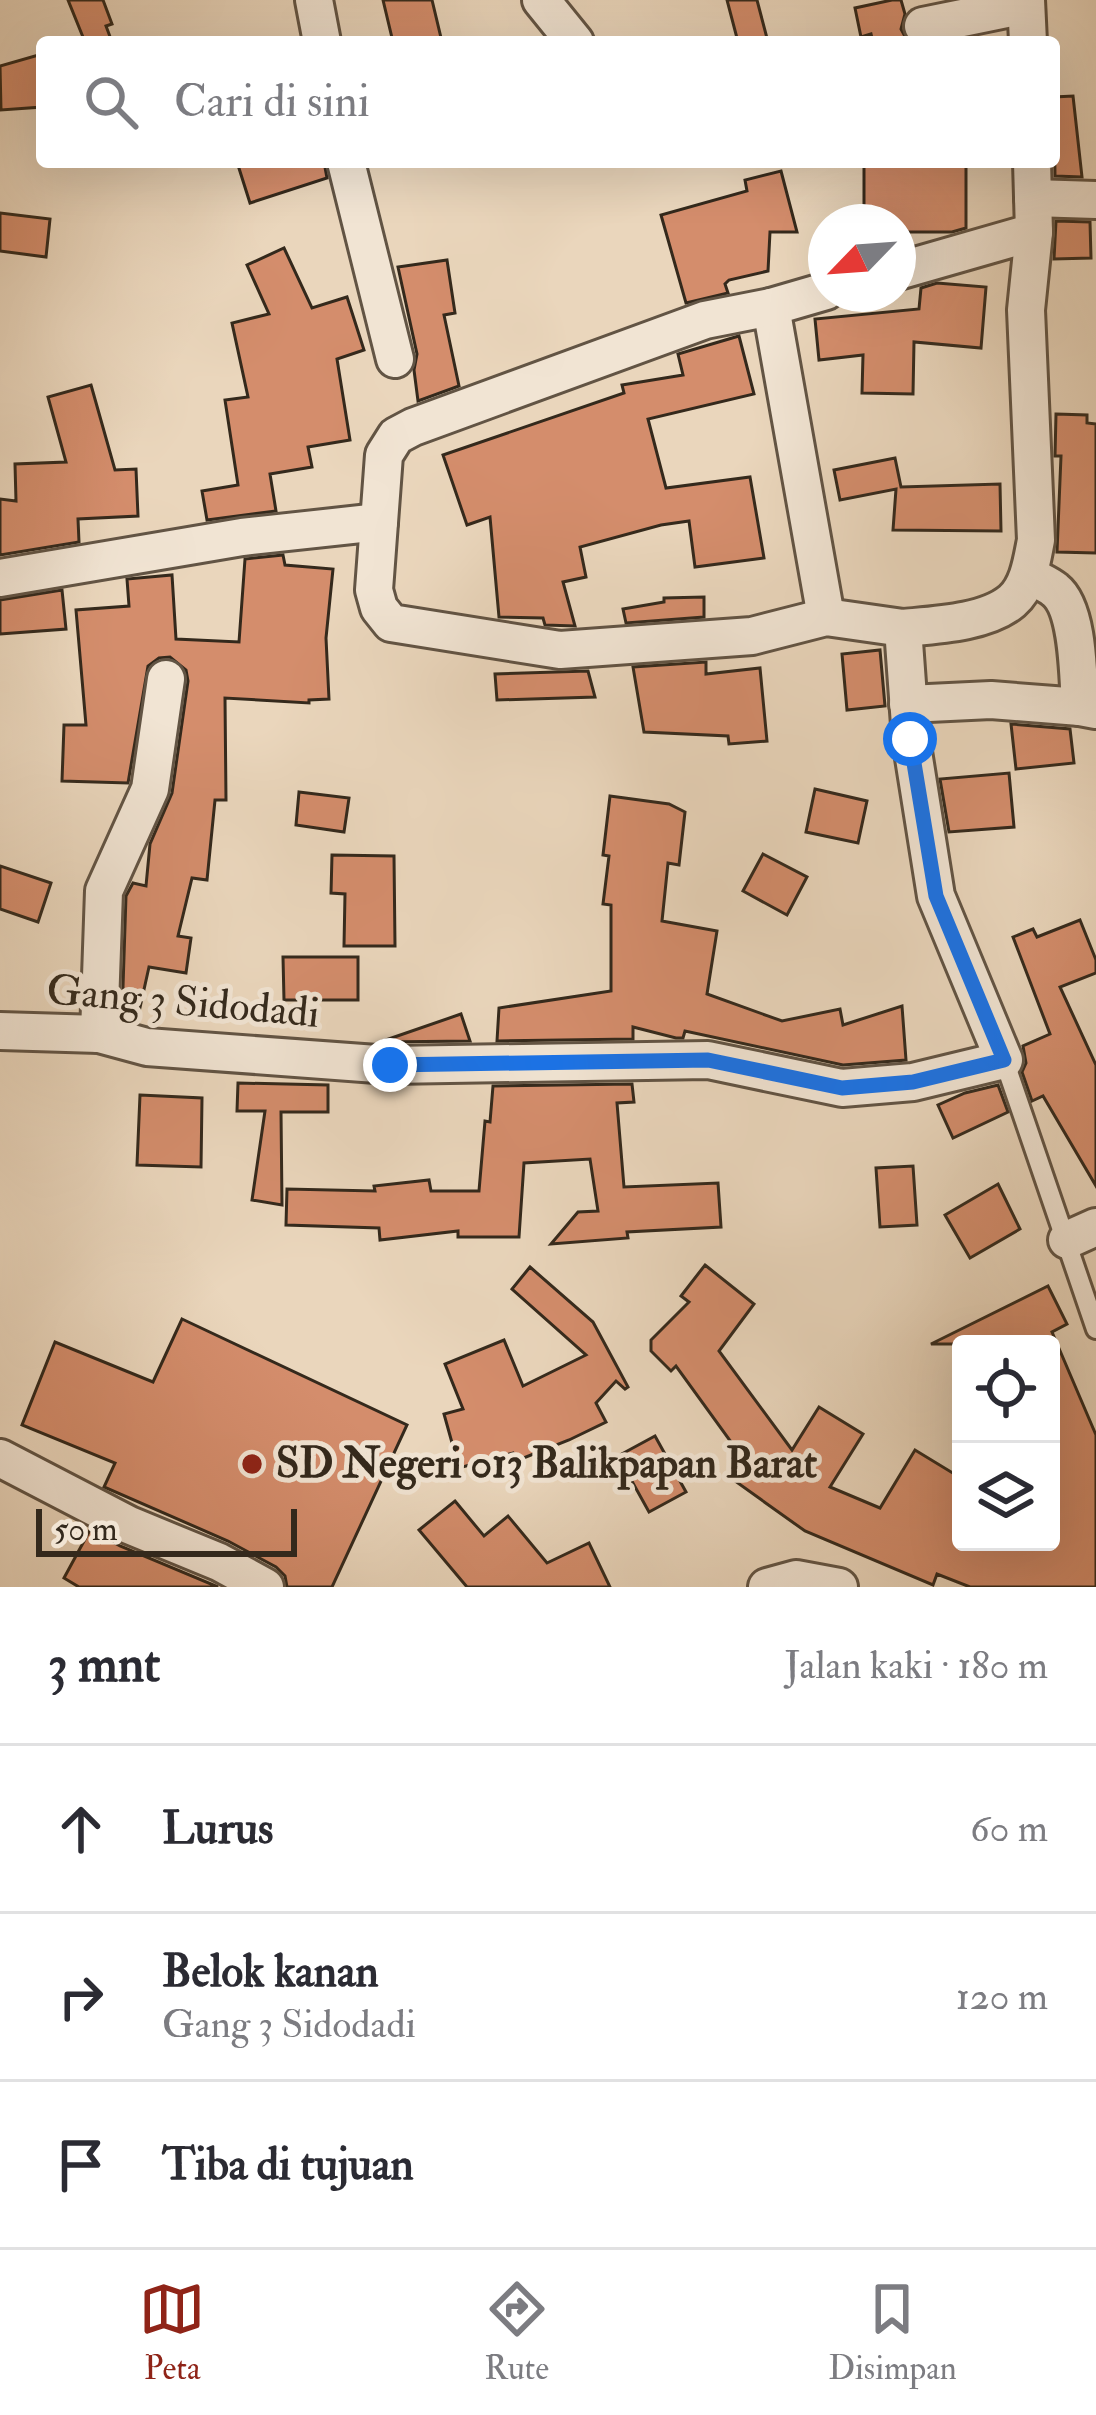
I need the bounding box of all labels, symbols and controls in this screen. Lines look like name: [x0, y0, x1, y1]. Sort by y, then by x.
search box: [36, 36, 1060, 168]
icon: search: [78, 69, 144, 135]
text: Cari di sini: [174, 74, 370, 130]
north arrow: [808, 204, 916, 312]
route start: [883, 712, 937, 766]
street label: Gang 3 Sidodadi: [44, 964, 322, 1040]
route end: [363, 1038, 417, 1092]
map controls: [952, 1335, 1060, 1551]
button: locate: [952, 1335, 1060, 1443]
place label: SD Negeri 013 Balikpapan Barat: [276, 1438, 817, 1490]
button: layers: [952, 1443, 1060, 1551]
marker: SD Negeri 013 Balikpapan Barat: [239, 1451, 265, 1477]
scale bar: [36, 1503, 297, 1556]
text: 50 m: [54, 1509, 118, 1550]
text: 3 mnt: [48, 1633, 160, 1697]
text: Jalan kaki · 180 m: [785, 1641, 1048, 1690]
icon: ahead: [48, 1796, 114, 1862]
text: Lurus: [162, 1801, 273, 1857]
text: 60 m: [970, 1804, 1048, 1853]
text: Belok kanan: [162, 1944, 379, 2000]
icon: right: [48, 1964, 114, 2030]
text: 120 m: [956, 1972, 1048, 2021]
text: Gang 3 Sidodadi: [162, 2000, 416, 2049]
icon: arrive: [48, 2132, 114, 2198]
text: Tiba di tujuan: [162, 2137, 414, 2193]
tab: Peta: [139, 2276, 205, 2389]
tab: Rute: [484, 2276, 550, 2389]
tab: Disimpan: [828, 2276, 957, 2389]

